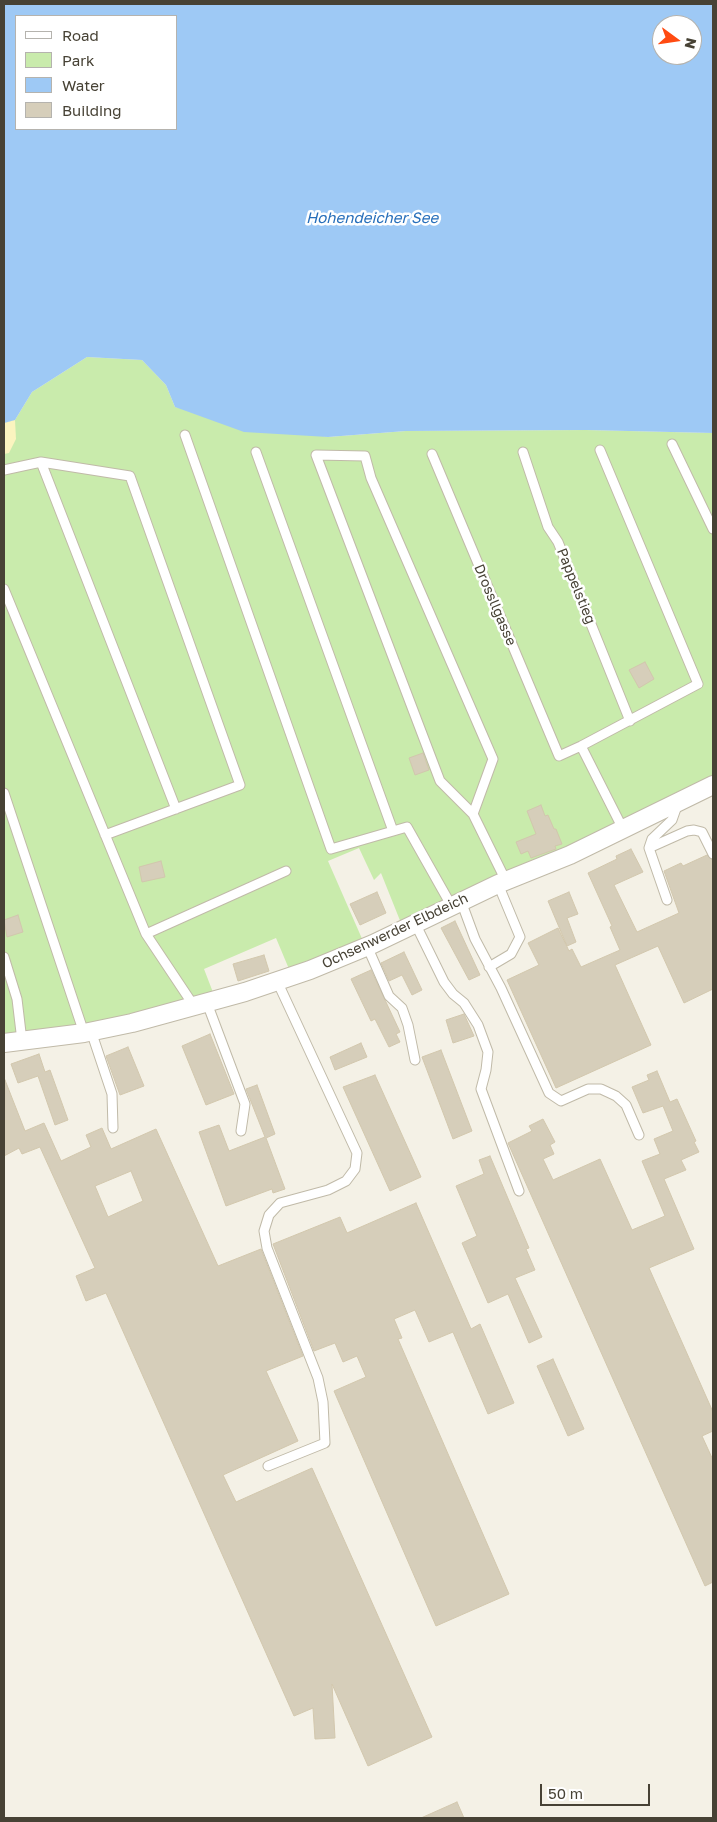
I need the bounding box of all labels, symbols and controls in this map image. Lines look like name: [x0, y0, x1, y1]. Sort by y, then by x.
legend: [15, 15, 178, 130]
north arrow: [652, 15, 702, 65]
text: Road: [62, 26, 99, 44]
text: N: [682, 36, 701, 51]
text: Park: [62, 51, 94, 69]
text: Water: [62, 76, 105, 94]
text: Building: [62, 101, 122, 119]
water label: Hohendeicher See: [306, 209, 438, 227]
street label: Pappelstieg: [553, 546, 599, 626]
street label: Drossllgasse: [470, 562, 520, 648]
street label: Ochsenwerder Elbdeich: [319, 890, 471, 972]
scale bar: [542, 1774, 652, 1806]
text: 50 m: [548, 1784, 583, 1802]

